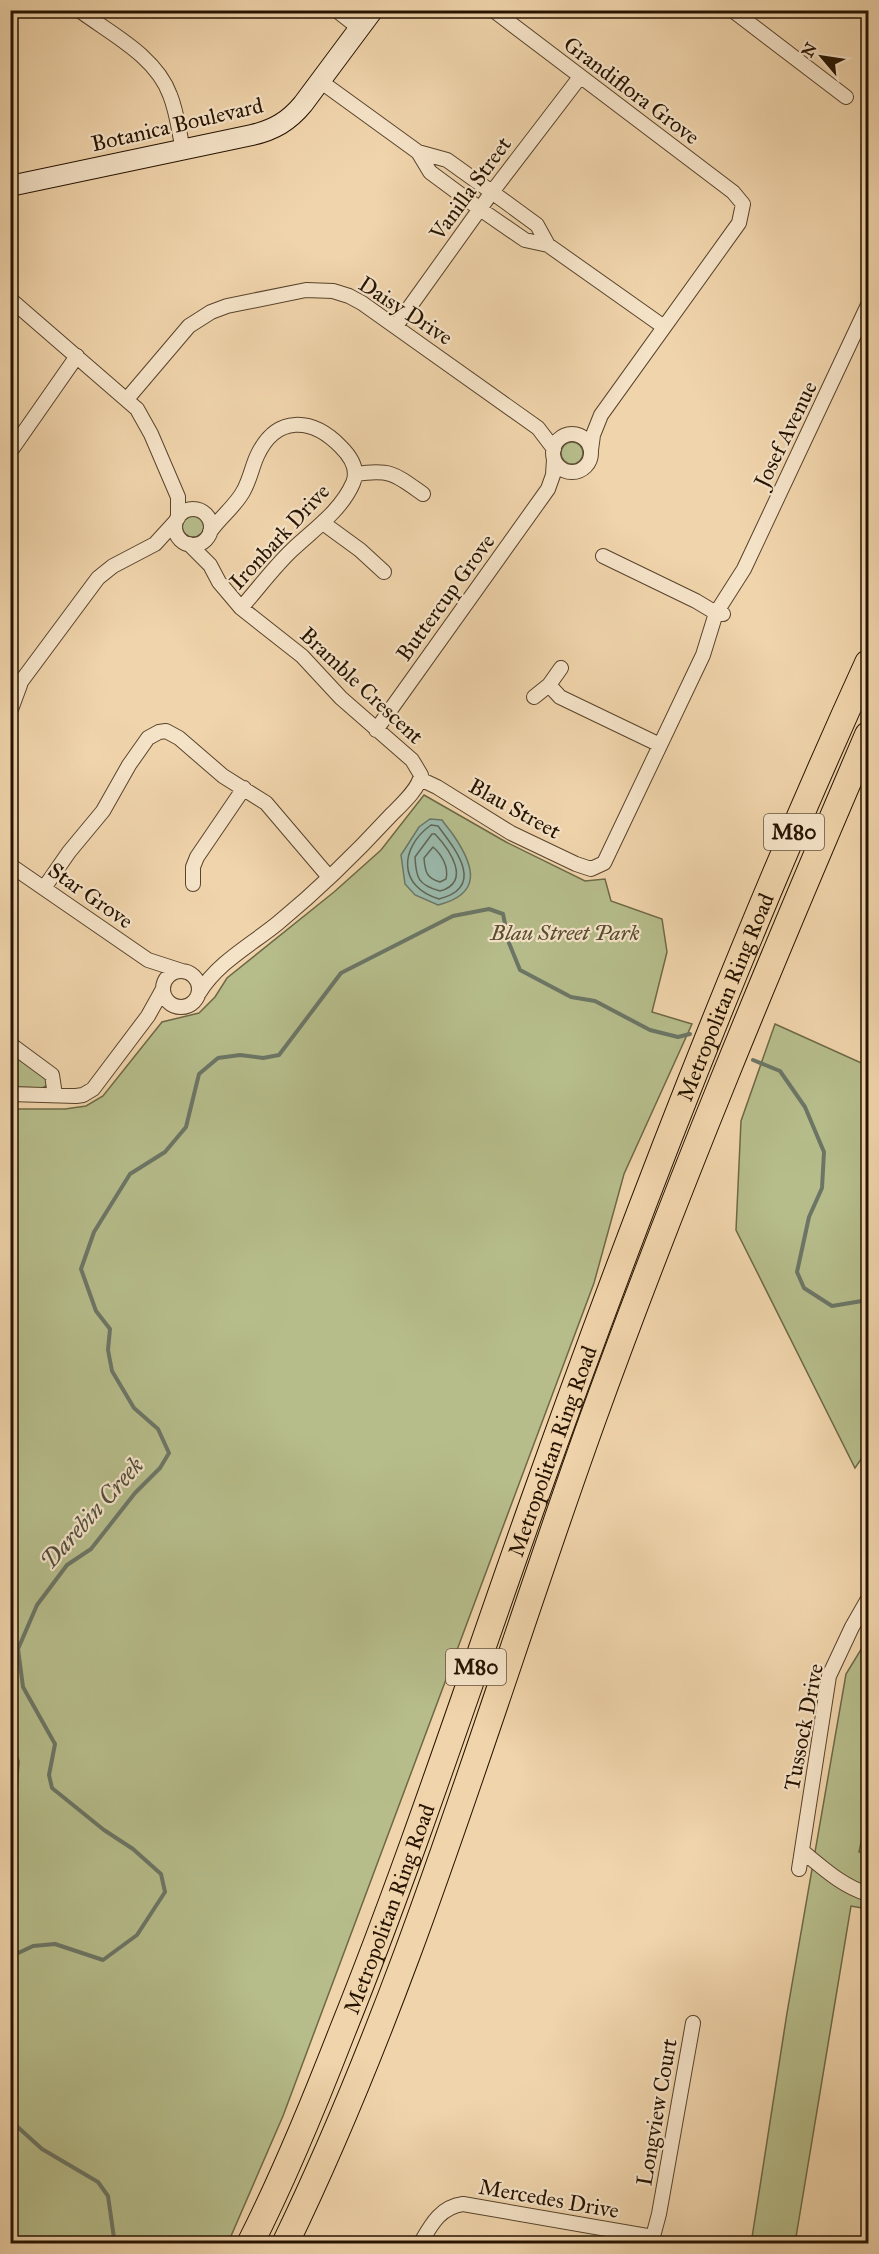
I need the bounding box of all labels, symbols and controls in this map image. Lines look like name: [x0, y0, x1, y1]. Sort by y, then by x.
north arrow: [792, 27, 852, 87]
street label: Grandiflora Grove: [558, 30, 705, 150]
text: N: [798, 39, 821, 61]
street label: Botanica Boulevard: [89, 92, 266, 157]
street label: Vanilla Street: [423, 131, 517, 246]
street label: Daisy Drive: [354, 270, 458, 351]
street label: Josef Avenue: [747, 377, 823, 494]
street label: Ironbark Drive: [224, 478, 335, 595]
street label: Buttercup Grove: [390, 528, 501, 666]
street label: Bramble Crescent: [294, 621, 429, 750]
street label: Blau Street: [464, 772, 566, 845]
road number: M80: [764, 814, 824, 850]
street label: Star Grove: [43, 856, 138, 934]
street label: Metropolitan Ring Road: [671, 889, 780, 1105]
park label: Blau Street Park: [490, 919, 640, 946]
street label: Metropolitan Ring Road: [502, 1342, 603, 1560]
water label: Darebin Creek: [34, 1451, 150, 1575]
road number: M80: [446, 1649, 506, 1685]
street label: Tussock Drive: [778, 1661, 829, 1793]
street label: Metropolitan Ring Road: [338, 1800, 441, 2018]
street label: Longview Court: [630, 2036, 683, 2188]
street label: Mercedes Drive: [477, 2173, 621, 2224]

